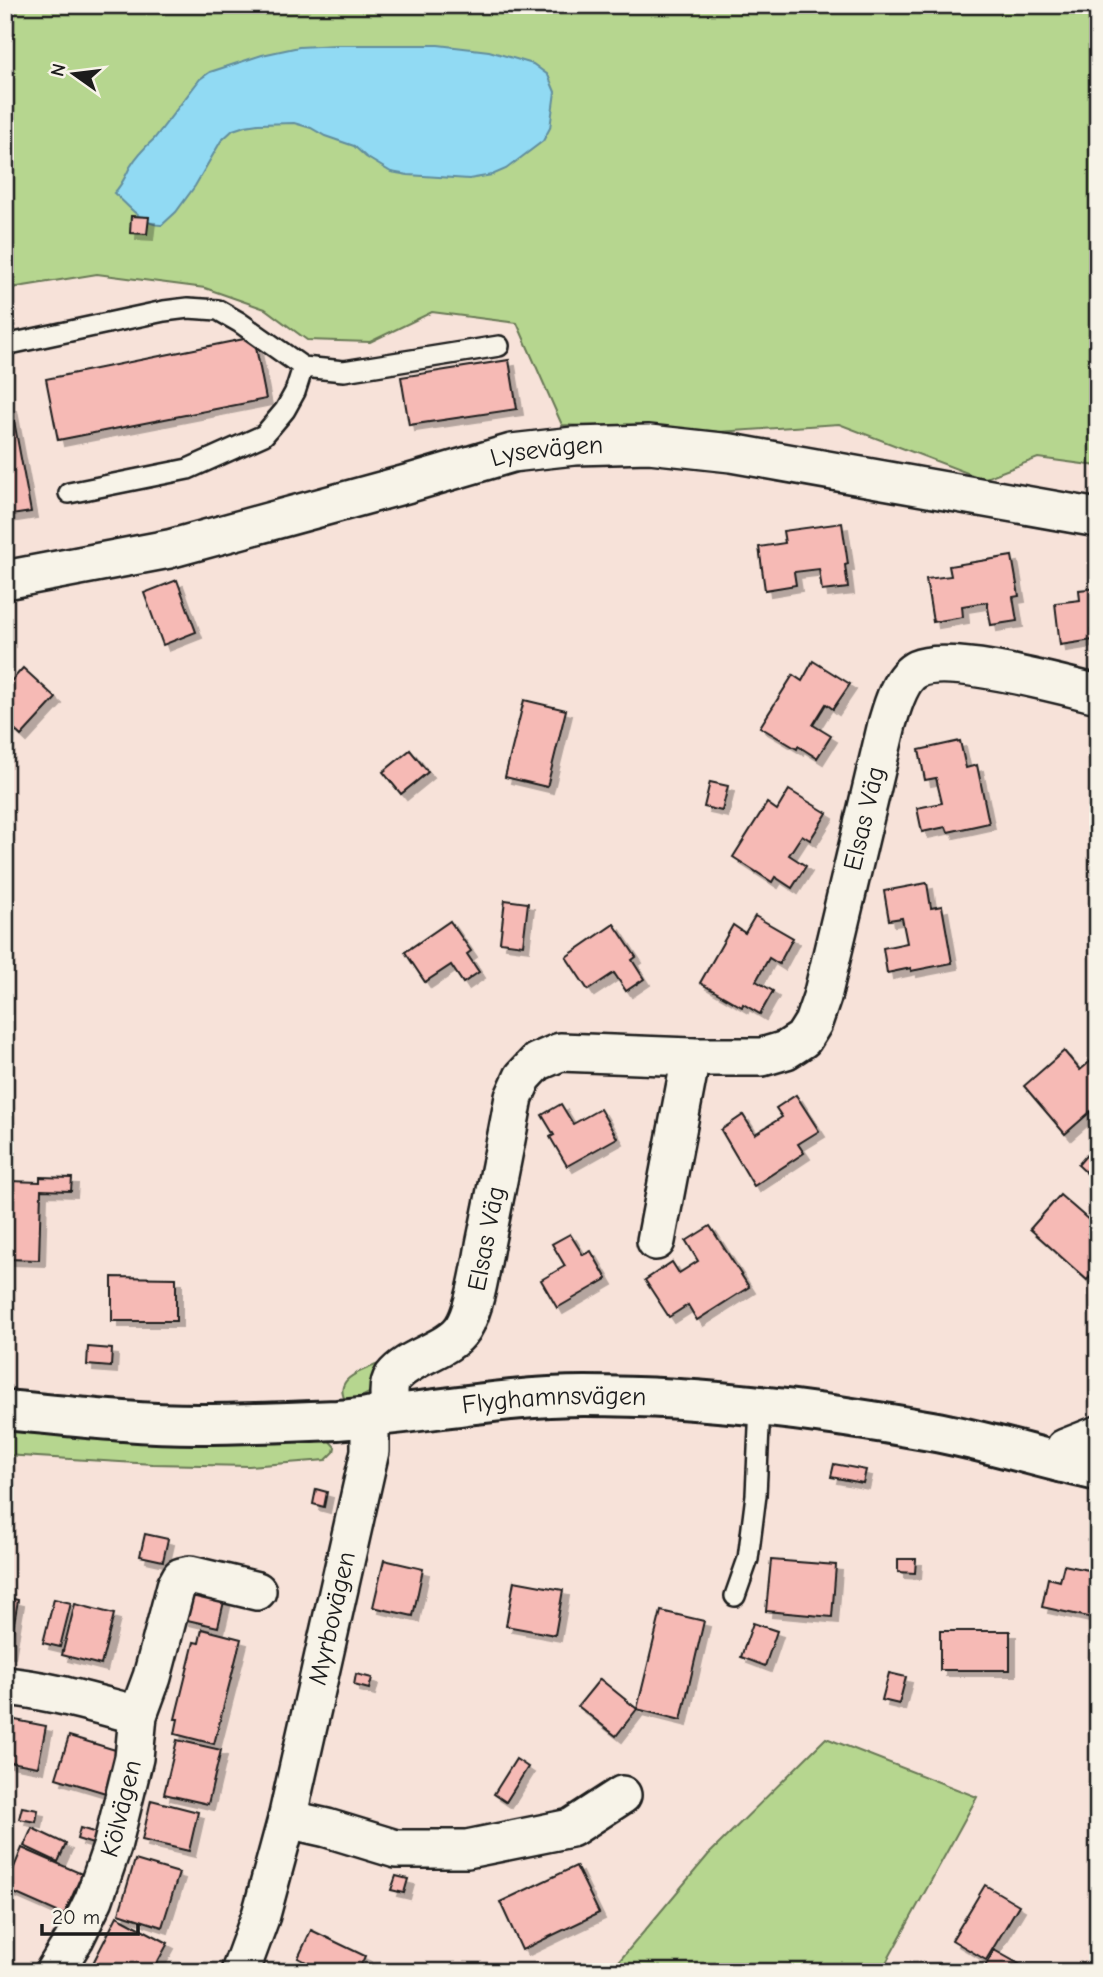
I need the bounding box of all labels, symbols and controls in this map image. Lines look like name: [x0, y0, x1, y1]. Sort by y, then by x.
north arrow: [38, 38, 108, 108]
text: N: [46, 61, 71, 79]
street label: Lysevägen: [487, 430, 604, 474]
street label: Elsas Väg: [838, 764, 891, 874]
street label: Elsas Väg: [462, 1184, 512, 1294]
street label: Flyghamnsvägen: [460, 1381, 647, 1420]
street label: Myrbovägen: [303, 1549, 362, 1688]
street label: Kölvägen: [95, 1757, 148, 1861]
scale bar: [42, 1893, 138, 1937]
text: 20 m: [52, 1905, 100, 1929]

